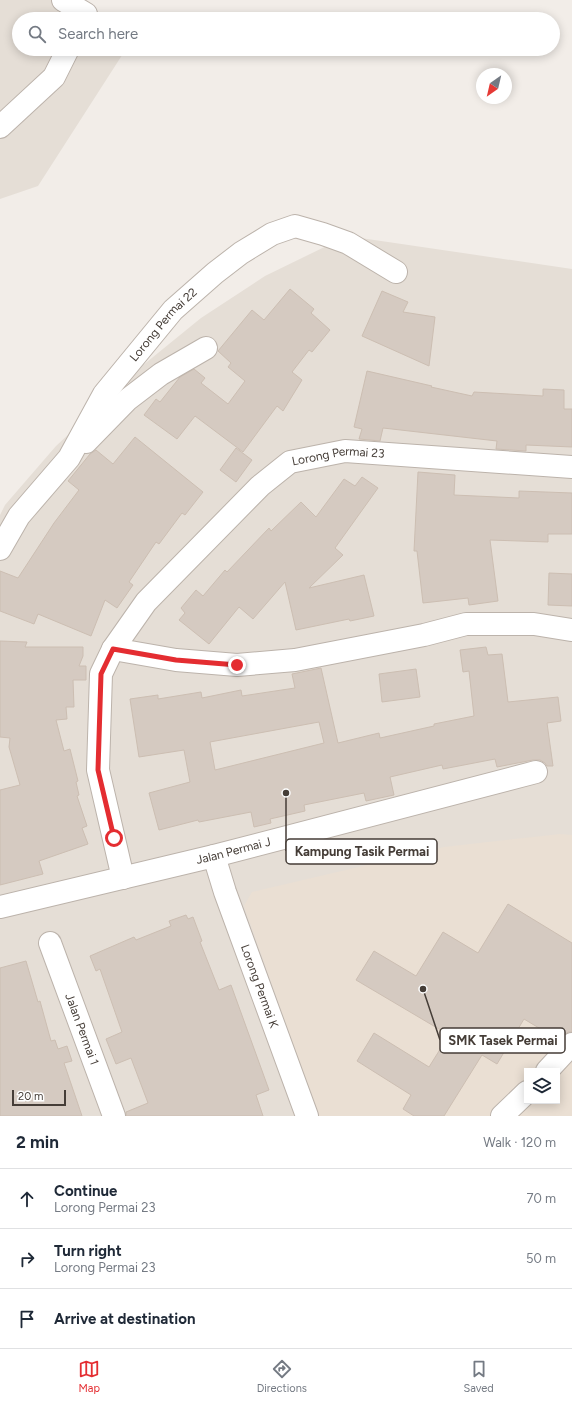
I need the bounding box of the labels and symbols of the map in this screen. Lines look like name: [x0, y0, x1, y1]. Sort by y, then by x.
north arrow: [476, 68, 512, 104]
street label: Lorong Permai 22: [127, 285, 200, 364]
street label: Lorong Permai 23: [291, 444, 385, 468]
route end: [228, 656, 246, 674]
route start: [105, 829, 123, 847]
street label: Jalan Permai J: [195, 835, 272, 867]
callout: Kampung Tasik Permai: [286, 839, 437, 864]
text: Kampung Tasik Permai: [295, 844, 429, 859]
street label: Lorong Permai K: [238, 943, 281, 1031]
street label: Jalan Permai 1: [62, 992, 102, 1067]
callout: SMK Tasek Permai: [440, 1028, 565, 1053]
text: SMK Tasek Permai: [448, 1033, 558, 1048]
scale bar: [12, 1088, 66, 1107]

